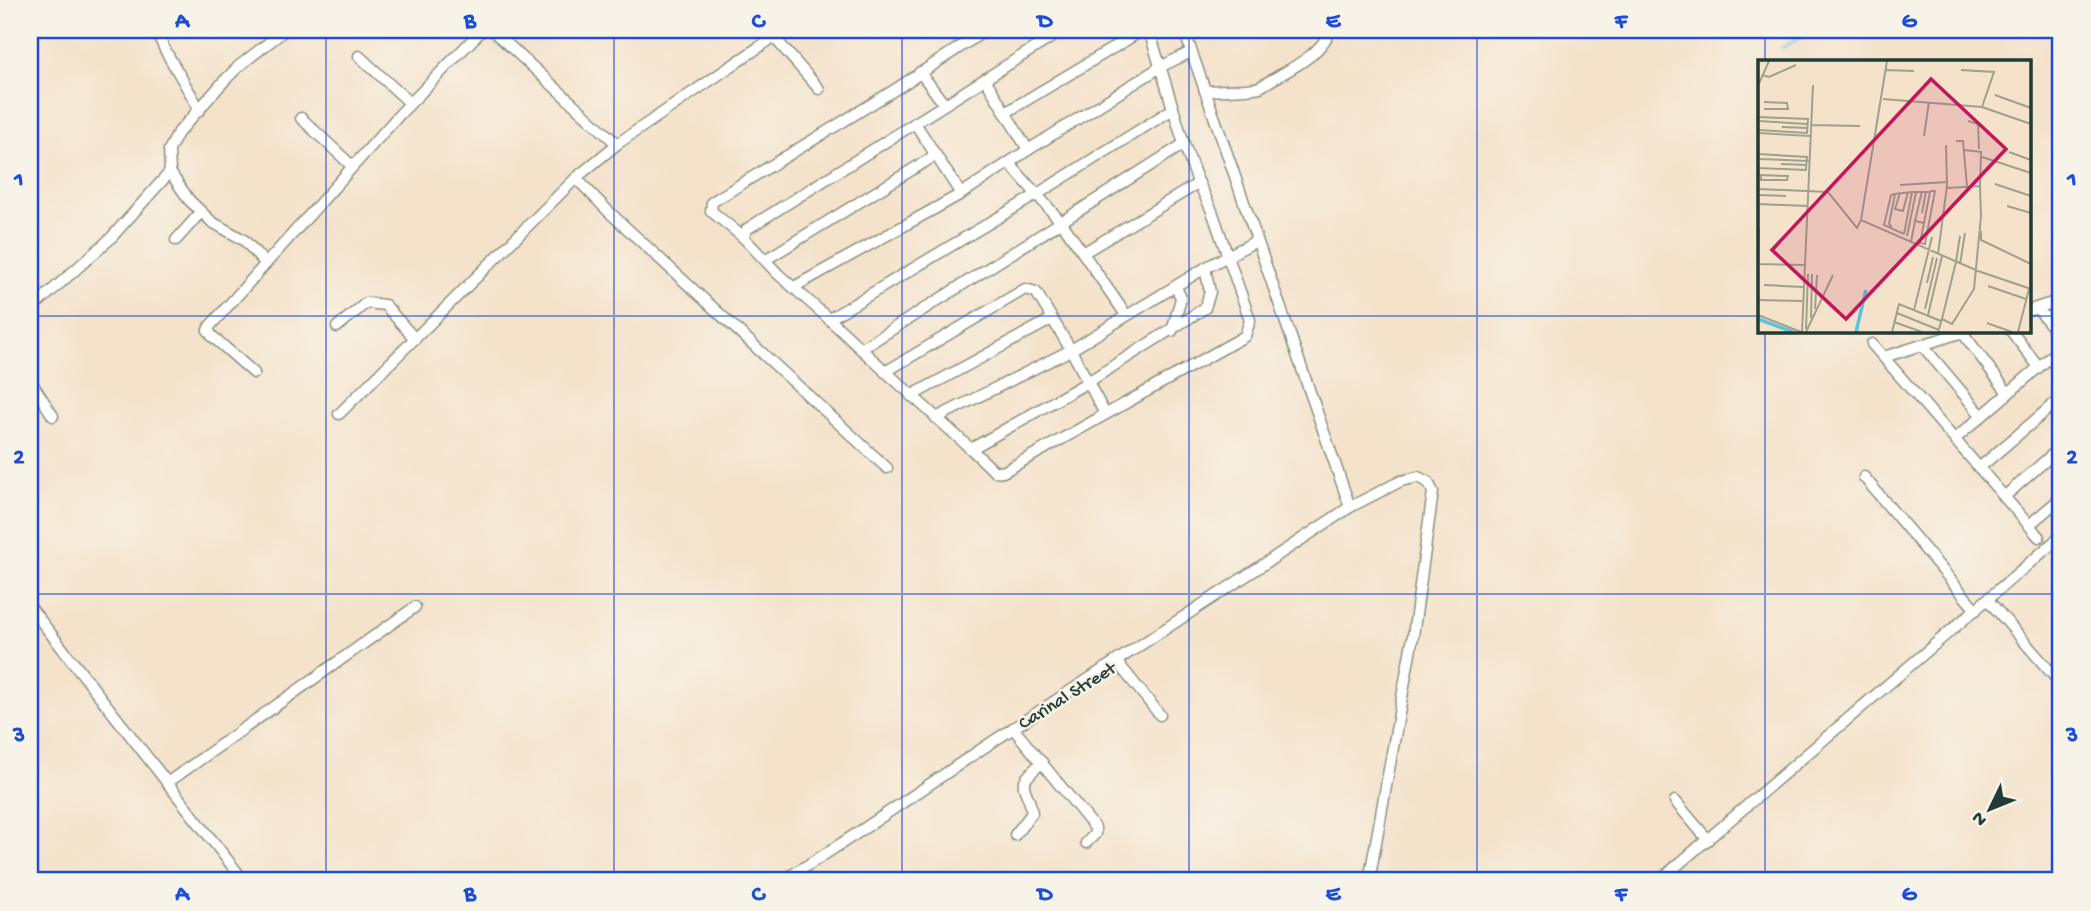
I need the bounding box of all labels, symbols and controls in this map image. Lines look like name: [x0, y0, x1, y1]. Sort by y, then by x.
text: A: [174, 9, 190, 36]
text: B: [463, 9, 477, 36]
text: C: [752, 9, 767, 36]
text: D: [1036, 9, 1054, 36]
text: E: [1326, 9, 1342, 36]
text: F: [1614, 9, 1629, 36]
text: G: [1902, 9, 1918, 36]
inset map: [1758, 60, 2032, 332]
text: 1: [13, 167, 24, 194]
text: 1: [2066, 167, 2077, 194]
text: 2: [13, 445, 25, 472]
text: 2: [2066, 445, 2078, 472]
street label: Carinal Street: [1015, 657, 1123, 736]
text: 3: [12, 723, 25, 750]
text: 3: [2065, 723, 2078, 750]
north arrow: [1954, 774, 2024, 844]
text: N: [1967, 806, 1993, 831]
text: A: [174, 882, 190, 909]
text: B: [463, 882, 477, 909]
text: C: [752, 882, 767, 909]
text: D: [1036, 882, 1054, 909]
text: E: [1326, 882, 1342, 909]
text: F: [1614, 882, 1629, 909]
text: G: [1902, 882, 1918, 909]

